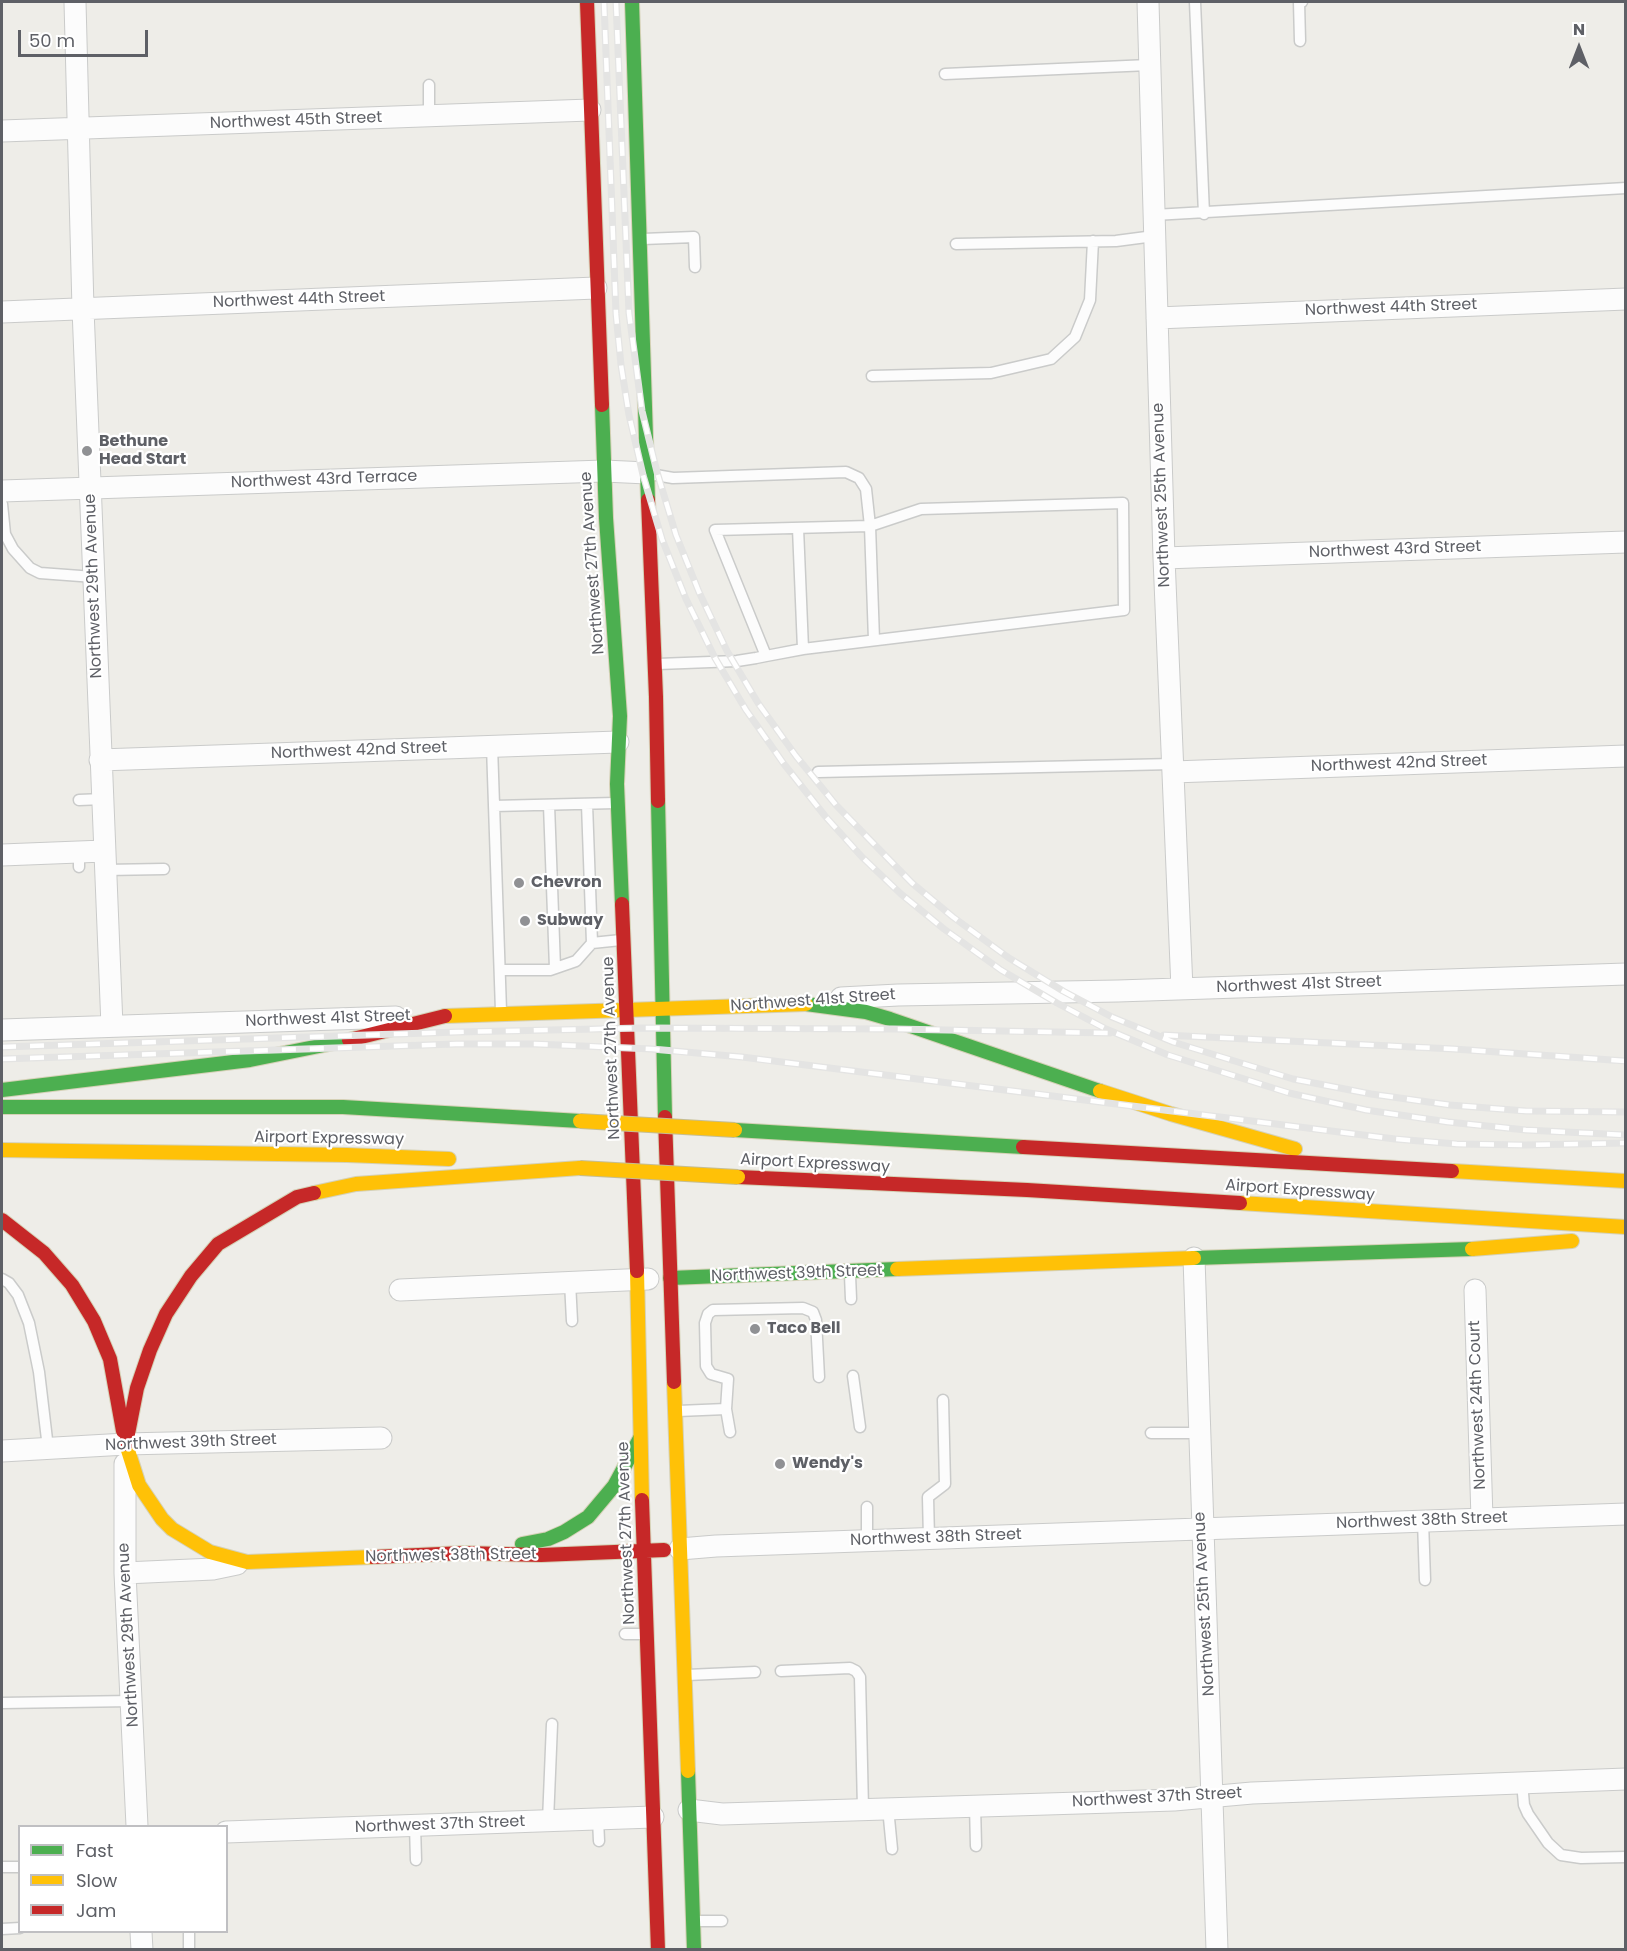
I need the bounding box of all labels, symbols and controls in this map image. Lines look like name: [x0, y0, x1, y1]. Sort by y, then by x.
scale bar: [21, 18, 152, 56]
north arrow: [1549, 18, 1609, 78]
text: N: [1573, 18, 1585, 41]
text: 50 m: [29, 28, 75, 53]
street label: Northwest 45th Street: [210, 108, 382, 134]
street label: Northwest 44th Street: [213, 287, 385, 313]
street label: Northwest 44th Street: [1305, 295, 1477, 321]
street label: Northwest 25th Avenue: [1149, 402, 1175, 588]
place label: Bethune Head Start: [99, 432, 186, 470]
marker: Bethune Head Start: [80, 444, 94, 458]
street label: Northwest 43rd Terrace: [230, 467, 418, 493]
street label: Northwest 27th Avenue: [577, 471, 609, 655]
street label: Northwest 29th Avenue: [81, 493, 107, 679]
street label: Northwest 43rd Street: [1309, 537, 1481, 563]
street label: Northwest 42nd Street: [270, 738, 448, 764]
street label: Northwest 42nd Street: [1310, 751, 1488, 777]
place label: Chevron: [531, 873, 602, 893]
marker: Chevron: [512, 876, 526, 890]
place label: Subway: [537, 911, 603, 931]
marker: Subway: [518, 914, 532, 928]
street label: Northwest 27th Avenue: [599, 956, 625, 1140]
street label: Northwest 41st Street: [1216, 973, 1382, 997]
street label: Northwest 41st Street: [730, 986, 896, 1016]
street label: Northwest 41st Street: [245, 1007, 411, 1031]
street label: Airport Expressway: [254, 1128, 404, 1150]
street label: Airport Expressway: [740, 1150, 890, 1178]
street label: Airport Expressway: [1224, 1176, 1376, 1206]
street label: Northwest 39th Street: [711, 1261, 883, 1287]
place label: Taco Bell: [767, 1319, 840, 1339]
street label: Northwest 24th Court: [1465, 1320, 1491, 1490]
marker: Taco Bell: [748, 1322, 762, 1336]
street label: Northwest 39th Street: [105, 1430, 277, 1456]
street label: Northwest 27th Avenue: [614, 1441, 640, 1625]
place label: Wendy's: [792, 1454, 863, 1474]
marker: Wendy's: [773, 1457, 787, 1471]
street label: Northwest 38th Street: [1336, 1508, 1508, 1534]
street label: Northwest 25th Avenue: [1191, 1511, 1219, 1697]
street label: Northwest 38th Street: [850, 1525, 1022, 1551]
street label: Northwest 29th Avenue: [115, 1542, 143, 1728]
street label: Northwest 38th Street: [365, 1545, 537, 1567]
street label: Northwest 37th Street: [1071, 1784, 1243, 1812]
street label: Northwest 37th Street: [355, 1812, 525, 1838]
legend: [18, 1825, 228, 1933]
text: Fast: [76, 1838, 113, 1863]
text: Slow: [76, 1868, 117, 1893]
text: Jam: [76, 1898, 116, 1923]

